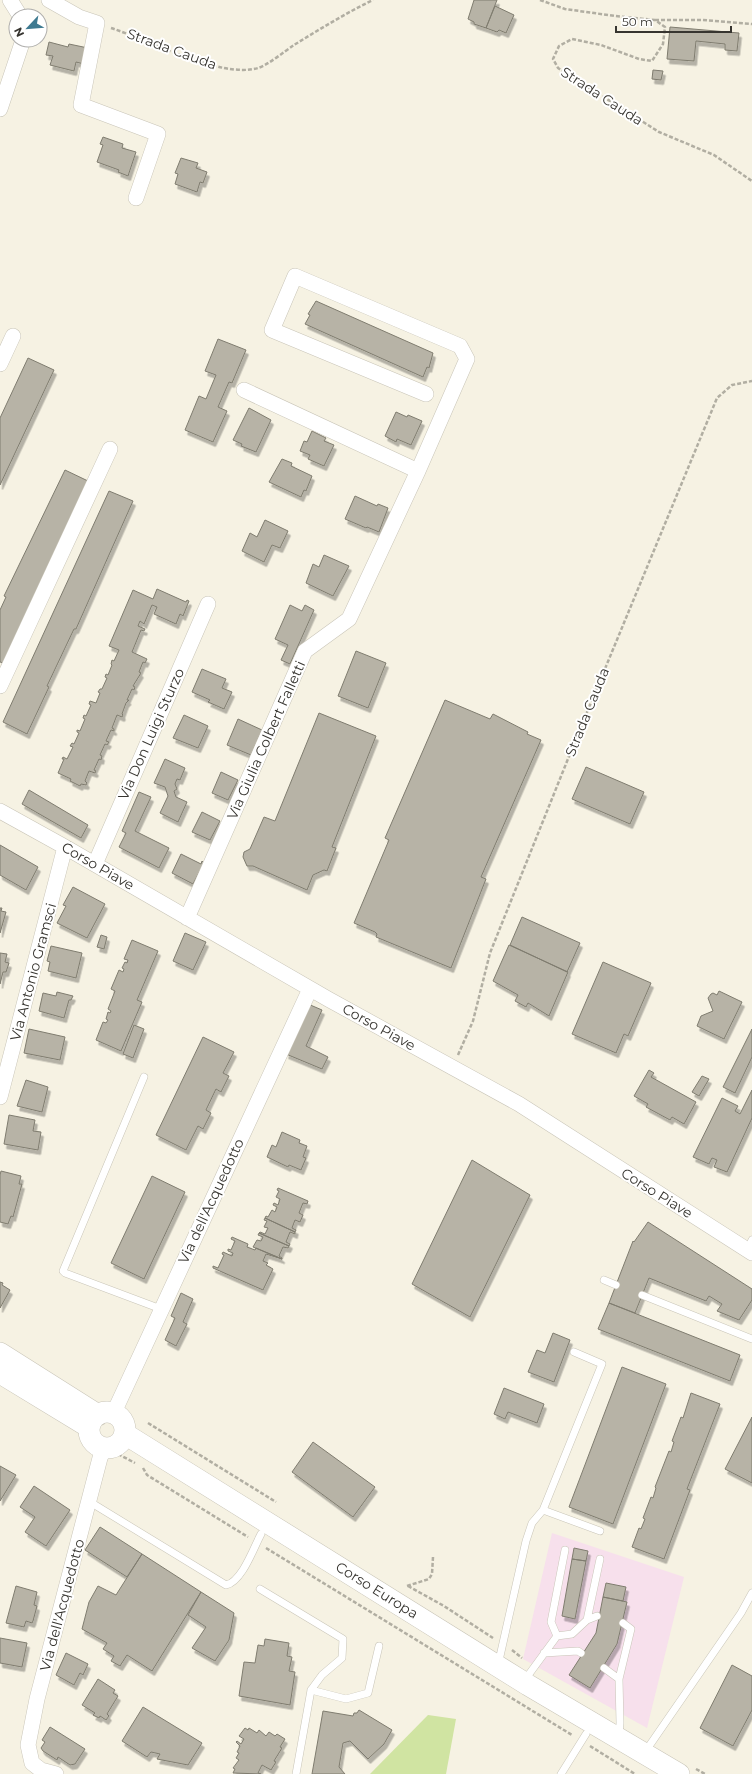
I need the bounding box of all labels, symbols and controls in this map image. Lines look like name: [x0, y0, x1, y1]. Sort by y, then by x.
north arrow: [8, 8, 48, 48]
scale bar: [616, 8, 731, 34]
text: 50 m: [622, 14, 653, 29]
street label: Strada Cauda: [125, 24, 219, 74]
text: N: [11, 25, 27, 39]
street label: Strada Cauda: [558, 63, 646, 129]
street label: Via Giulia Colbert Falletti: [223, 658, 309, 822]
street label: Via Don Luigi Sturzo: [114, 665, 188, 803]
street label: Strada Cauda: [561, 665, 613, 759]
street label: Corso Piave: [58, 838, 138, 894]
street label: Via Antonio Gramsci: [6, 901, 60, 1043]
street label: Corso Piave: [339, 999, 419, 1055]
street label: Via dell'Acquedotto: [174, 1135, 248, 1266]
street label: Corso Piave: [618, 1164, 696, 1222]
street label: Via dell'Acquedotto: [36, 1537, 88, 1673]
street label: Corso Europa: [332, 1558, 422, 1622]

